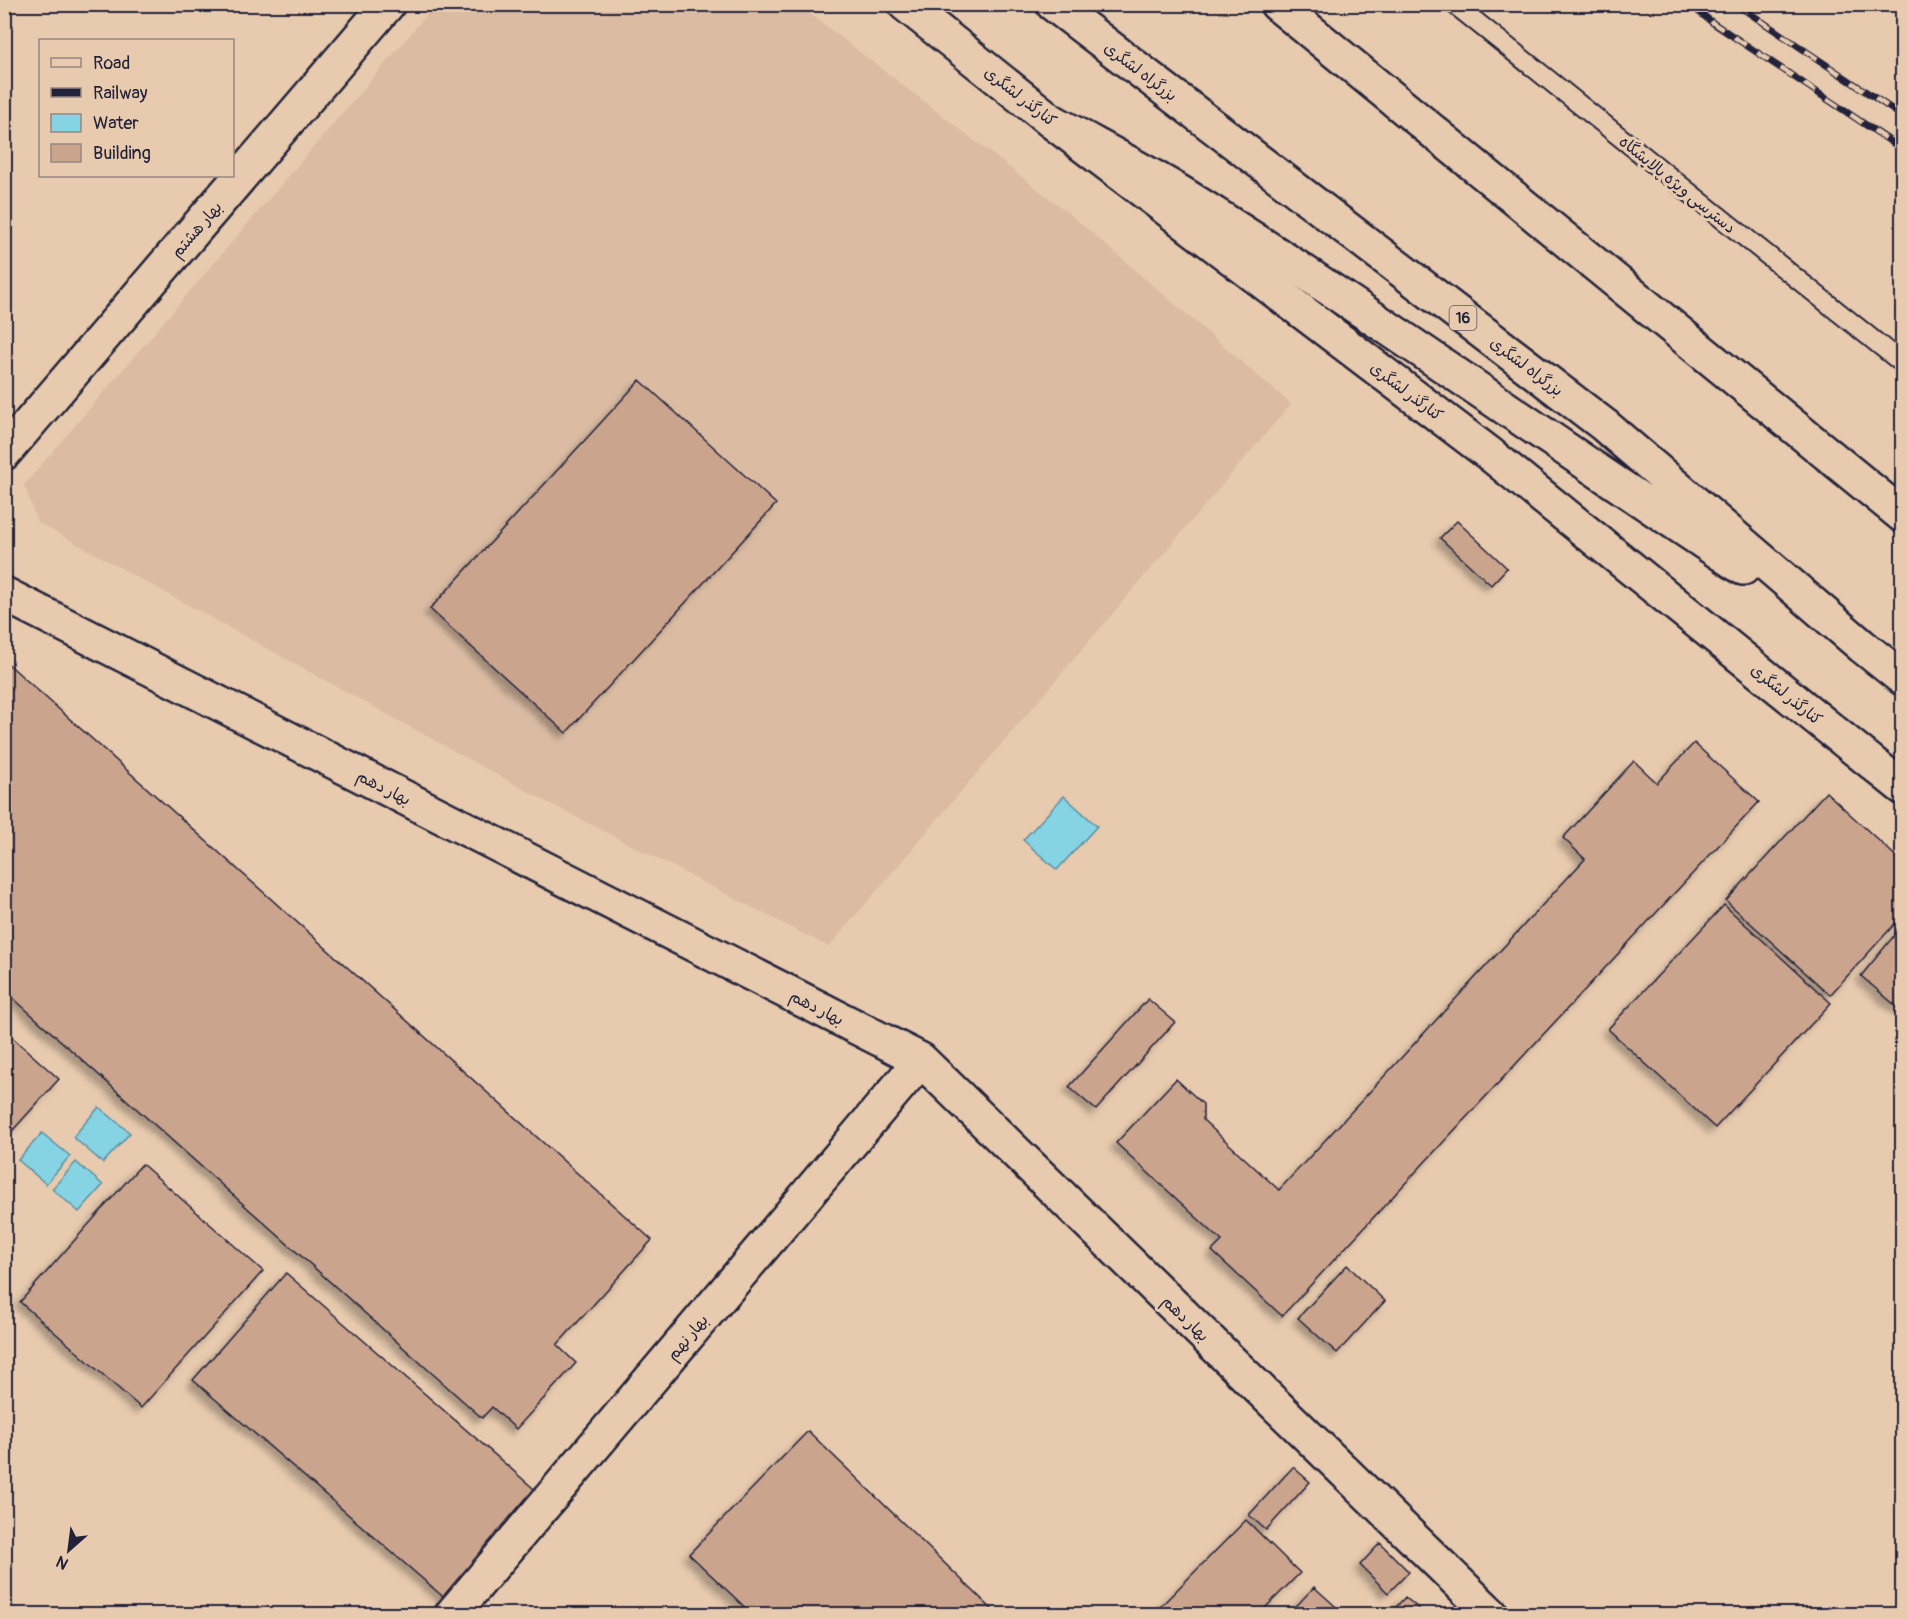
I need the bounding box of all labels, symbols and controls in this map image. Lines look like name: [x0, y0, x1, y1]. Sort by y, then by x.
street label: بزرگراه لشگری: [1100, 38, 1181, 106]
legend: [39, 39, 234, 177]
text: Road: [93, 52, 130, 75]
street label: کنارگذر لشگری: [980, 62, 1061, 131]
text: Railway: [93, 82, 148, 105]
text: Water: [93, 112, 139, 135]
street label: دسترسی ویژه پالایشگاه: [1615, 132, 1740, 238]
text: Building: [93, 142, 151, 165]
street label: بهار هشتم: [167, 197, 228, 263]
road number: 16: [1450, 306, 1476, 330]
street label: بزرگراه لشگری: [1486, 333, 1567, 401]
street label: کنارگذر لشگری: [1366, 358, 1447, 426]
street label: کنارگذر لشگری: [1747, 660, 1826, 730]
street label: بهار دهم: [352, 766, 414, 812]
street label: بهار دهم: [785, 986, 847, 1032]
street label: بهار دهم: [1156, 1291, 1213, 1348]
street label: بهار نهم: [663, 1311, 714, 1366]
north arrow: [39, 1520, 99, 1580]
text: N: [53, 1551, 72, 1574]

